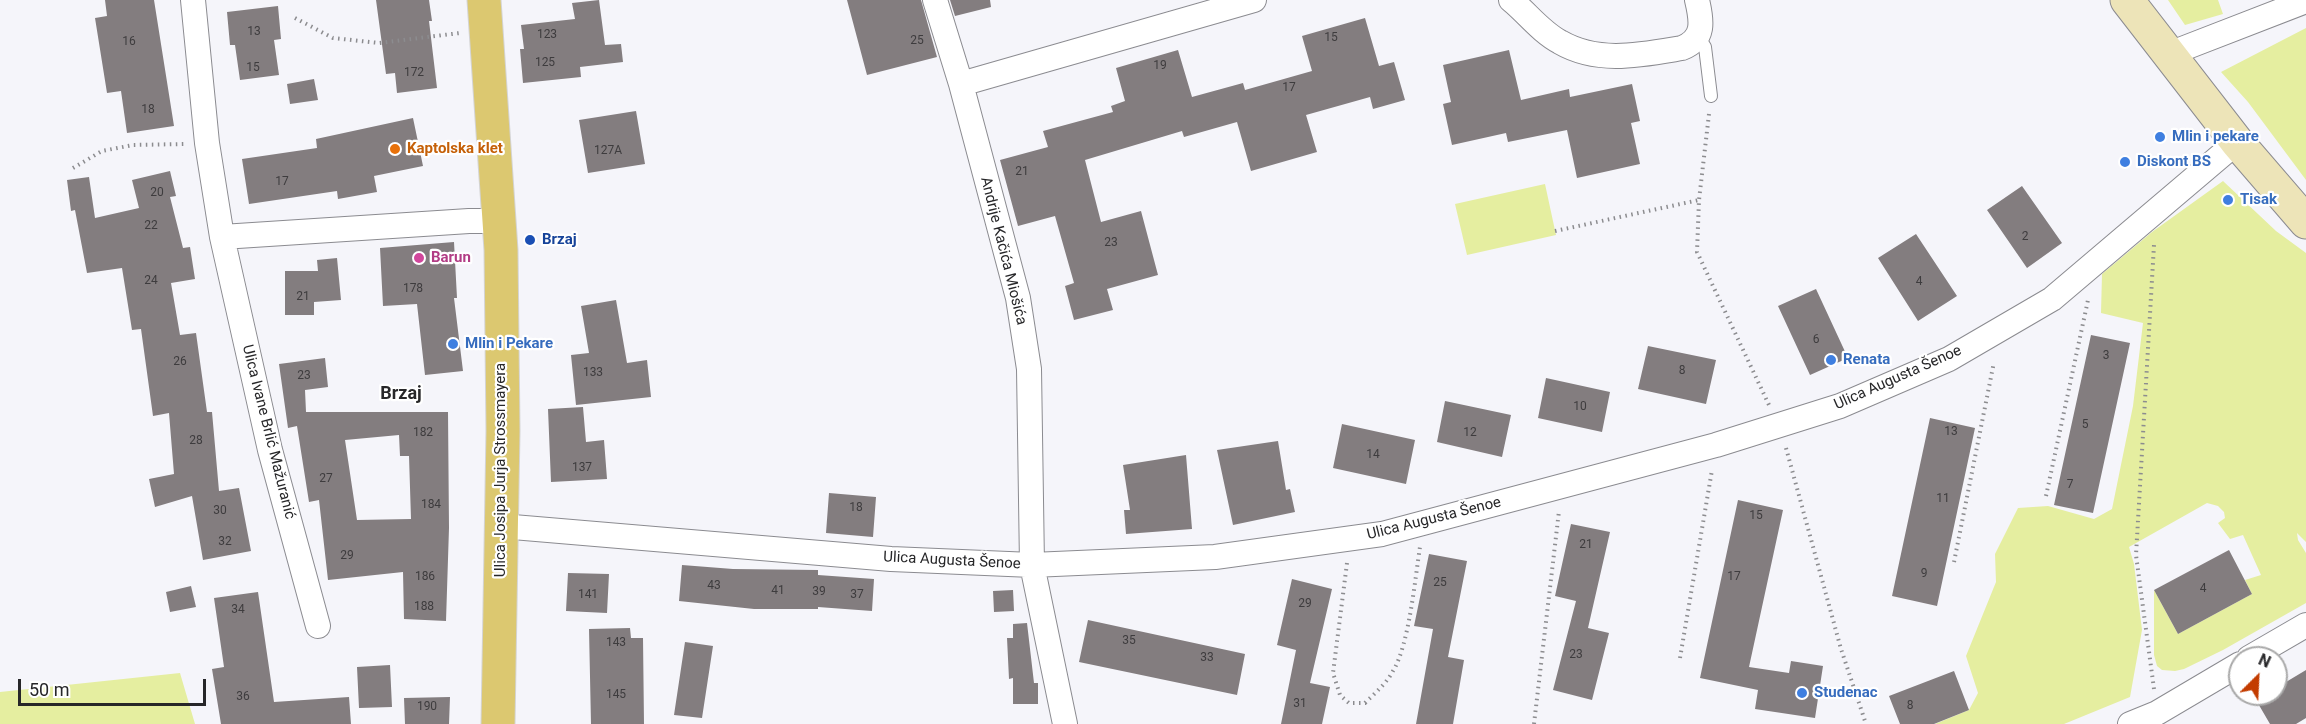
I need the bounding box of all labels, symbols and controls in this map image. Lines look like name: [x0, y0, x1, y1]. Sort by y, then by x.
house number: 13: [247, 25, 261, 39]
house number: 123: [537, 28, 557, 42]
house number: 15: [1324, 31, 1338, 45]
house number: 25: [910, 34, 924, 48]
house number: 16: [122, 35, 136, 49]
house number: 125: [535, 56, 555, 70]
house number: 19: [1153, 59, 1167, 73]
house number: 15: [246, 61, 260, 75]
house number: 172: [404, 66, 424, 80]
house number: 17: [1282, 81, 1296, 95]
house number: 18: [141, 103, 155, 117]
place label: Mlin i pekare: [2172, 128, 2259, 146]
marker: Mlin i pekare: [2153, 130, 2167, 144]
place label: Kaptolska klet: [407, 140, 503, 158]
marker: Kaptolska klet: [388, 142, 402, 156]
house number: 127A: [594, 144, 622, 158]
place label: Diskont BS: [2137, 153, 2211, 171]
marker: Diskont BS: [2118, 155, 2132, 169]
house number: 21: [1015, 165, 1029, 179]
house number: 17: [275, 175, 289, 189]
street label: Andrije Kačića Miošića: [976, 175, 1030, 327]
house number: 20: [150, 186, 164, 200]
place label: Tisak: [2240, 191, 2277, 209]
marker: Tisak: [2221, 193, 2235, 207]
house number: 22: [144, 219, 158, 233]
house number: 2: [2022, 230, 2028, 244]
place label: Brzaj: [542, 231, 577, 249]
marker: Brzaj: [523, 233, 537, 247]
house number: 23: [1104, 236, 1118, 250]
place label: Barun: [431, 249, 471, 267]
marker: Barun: [412, 251, 426, 265]
house number: 24: [144, 274, 158, 288]
house number: 4: [1916, 275, 1922, 289]
house number: 178: [403, 282, 423, 296]
house number: 21: [296, 290, 310, 304]
house number: 6: [1813, 333, 1819, 347]
place label: Mlin i Pekare: [465, 335, 553, 353]
marker: Mlin i Pekare: [446, 337, 460, 351]
street label: Ulica Augusta Šenoe: [1831, 342, 1965, 414]
street label: Ulica Ivane Brlić Mažuranić: [238, 343, 298, 521]
house number: 3: [2103, 349, 2109, 363]
place label: Renata: [1843, 351, 1890, 369]
marker: Renata: [1824, 353, 1838, 367]
house number: 26: [173, 355, 187, 369]
street label: Ulica Josipa Jurja Strossmayera: [492, 363, 510, 577]
house number: 8: [1679, 364, 1685, 378]
house number: 133: [583, 366, 603, 380]
house number: 23: [297, 369, 311, 383]
district label: Brzaj: [380, 383, 422, 405]
house number: 10: [1573, 400, 1587, 414]
house number: 5: [2082, 418, 2088, 432]
house number: 13: [1944, 425, 1958, 439]
house number: 182: [413, 426, 433, 440]
house number: 12: [1463, 426, 1477, 440]
house number: 28: [189, 434, 203, 448]
house number: 14: [1366, 448, 1380, 462]
house number: 137: [572, 461, 592, 475]
house number: 27: [319, 472, 333, 486]
house number: 7: [2067, 478, 2073, 492]
house number: 11: [1936, 492, 1950, 506]
street label: Ulica Augusta Šenoe: [1365, 494, 1503, 544]
house number: 184: [421, 498, 441, 512]
house number: 18: [849, 501, 863, 515]
house number: 30: [213, 504, 227, 518]
house number: 15: [1749, 509, 1763, 523]
house number: 32: [218, 535, 232, 549]
house number: 21: [1579, 538, 1593, 552]
street label: Ulica Augusta Šenoe: [883, 548, 1021, 574]
house number: 29: [340, 549, 354, 563]
house number: 9: [1921, 567, 1927, 581]
house number: 186: [415, 570, 435, 584]
house number: 17: [1727, 570, 1741, 584]
house number: 25: [1433, 576, 1447, 590]
house number: 43: [707, 579, 721, 593]
house number: 4: [2200, 582, 2206, 596]
house number: 41: [771, 584, 785, 598]
house number: 39: [812, 585, 826, 599]
house number: 141: [578, 588, 598, 602]
house number: 37: [850, 588, 864, 602]
house number: 29: [1298, 597, 1312, 611]
house number: 188: [414, 600, 434, 614]
house number: 34: [231, 603, 245, 617]
house number: 35: [1122, 634, 1136, 648]
house number: 143: [606, 636, 626, 650]
north arrow: [2228, 646, 2288, 706]
house number: 23: [1569, 648, 1583, 662]
text: N: [2256, 650, 2274, 672]
house number: 33: [1200, 651, 1214, 665]
scale bar: [21, 667, 208, 705]
text: 50 m: [29, 679, 69, 700]
place label: Studenac: [1814, 684, 1878, 702]
marker: Studenac: [1795, 686, 1809, 700]
house number: 145: [606, 688, 626, 702]
house number: 36: [236, 690, 250, 704]
house number: 31: [1293, 697, 1307, 711]
house number: 8: [1907, 699, 1913, 713]
house number: 190: [417, 700, 437, 714]

